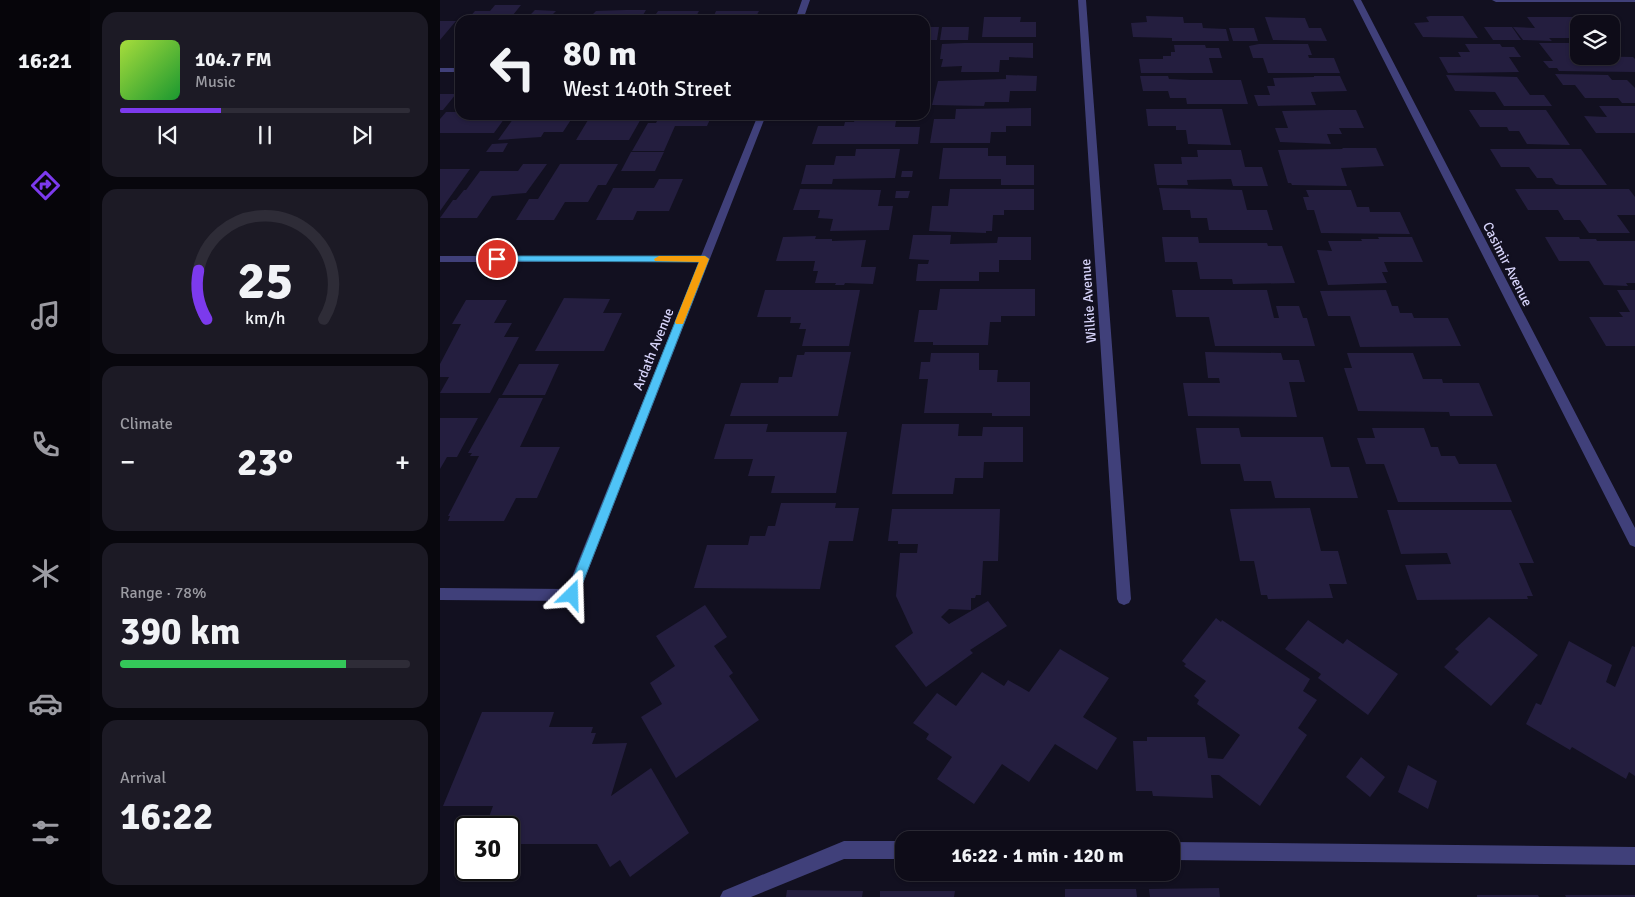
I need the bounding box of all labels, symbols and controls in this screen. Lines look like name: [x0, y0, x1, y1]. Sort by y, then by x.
map controls: [1570, 15, 1620, 65]
button: layers: [1570, 15, 1620, 65]
text: 80 m: [563, 32, 637, 75]
icon: left: [480, 35, 545, 100]
text: 16:21: [18, 47, 72, 74]
text: 104.7 FM: [195, 48, 272, 72]
text: Music: [195, 72, 236, 92]
text: West 140th Street: [563, 75, 732, 102]
icon: previous: [154, 121, 182, 149]
icon: pause: [251, 121, 279, 149]
icon: next: [348, 121, 376, 149]
icon: directions: [28, 168, 63, 203]
street label: Casimir Avenue: [1479, 219, 1536, 309]
pin: [476, 238, 518, 280]
icon: arrive: [483, 245, 511, 273]
text: 25: [237, 249, 293, 313]
street label: Wilkie Avenue: [1077, 258, 1100, 344]
icon: music: [28, 298, 63, 333]
street label: Ardath Avenue: [629, 306, 678, 393]
text: km/h: [245, 307, 285, 329]
text: Climate: [120, 414, 173, 434]
icon: phone: [28, 427, 63, 462]
text: 23°: [237, 439, 293, 486]
text: −: [120, 445, 135, 479]
text: +: [395, 445, 410, 479]
icon: climate: [28, 556, 63, 591]
position arrow: [545, 568, 597, 620]
text: Range · 78%: [120, 583, 206, 603]
text: 390 km: [120, 608, 241, 655]
icon: car: [28, 686, 63, 721]
text: Arrival: [120, 768, 166, 788]
text: 16:22: [120, 793, 213, 840]
icon: filters: [28, 815, 63, 850]
speed limit sign: 30: [455, 816, 520, 881]
text: 16:22 · 1 min · 120 m: [951, 844, 1124, 868]

